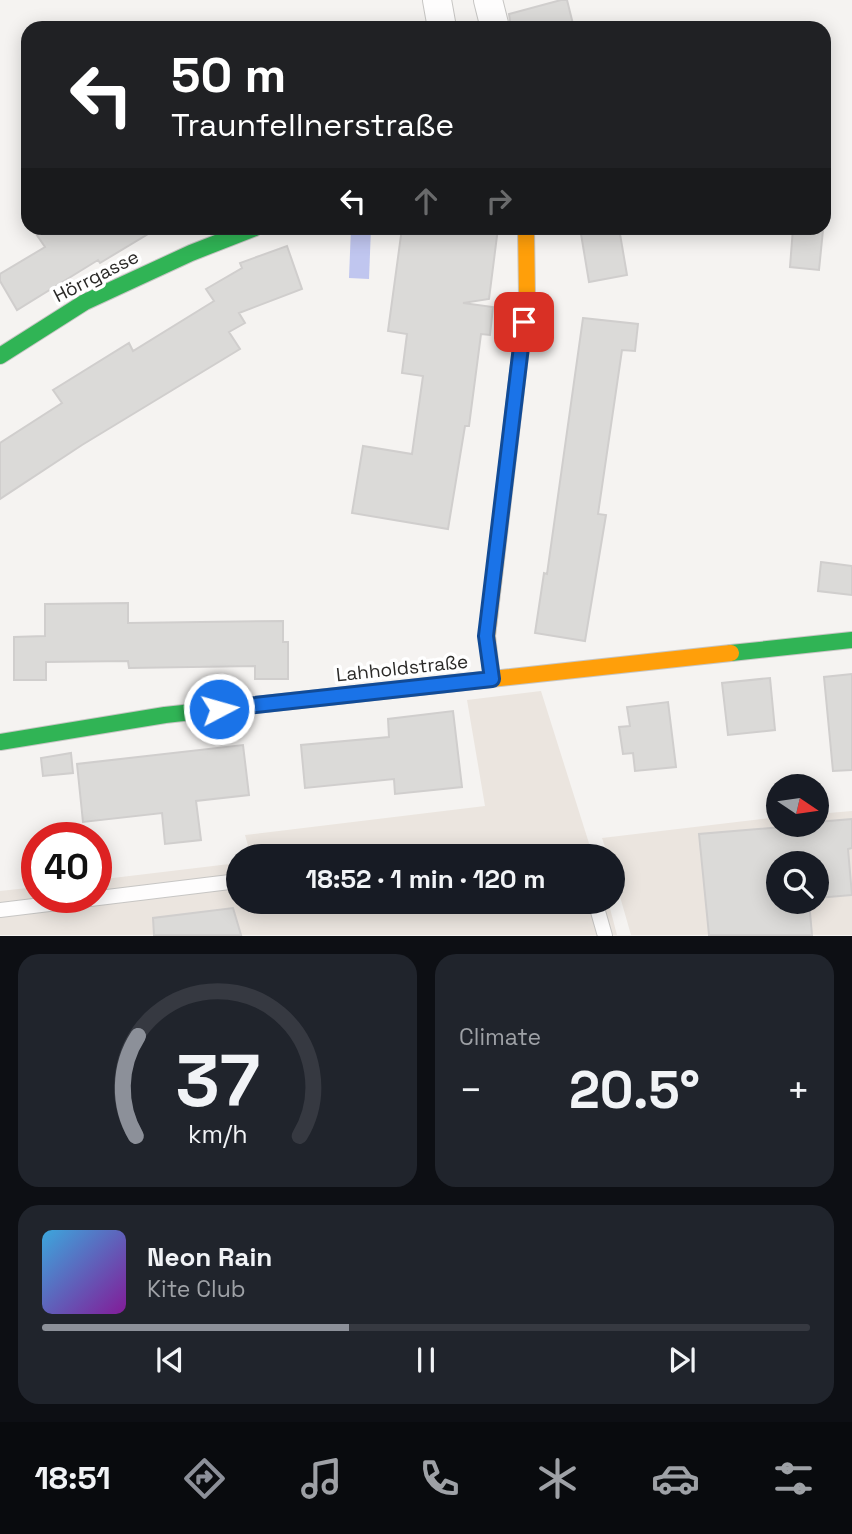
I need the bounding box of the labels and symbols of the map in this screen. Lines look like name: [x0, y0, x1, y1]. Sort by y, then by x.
street label: Hörrgasse: [49, 244, 143, 308]
pin: [494, 292, 554, 352]
street label: Lahholdstraße: [335, 649, 469, 687]
position arrow: [182, 672, 256, 746]
north arrow: [766, 774, 830, 836]
speed limit sign: 40: [21, 822, 112, 913]

